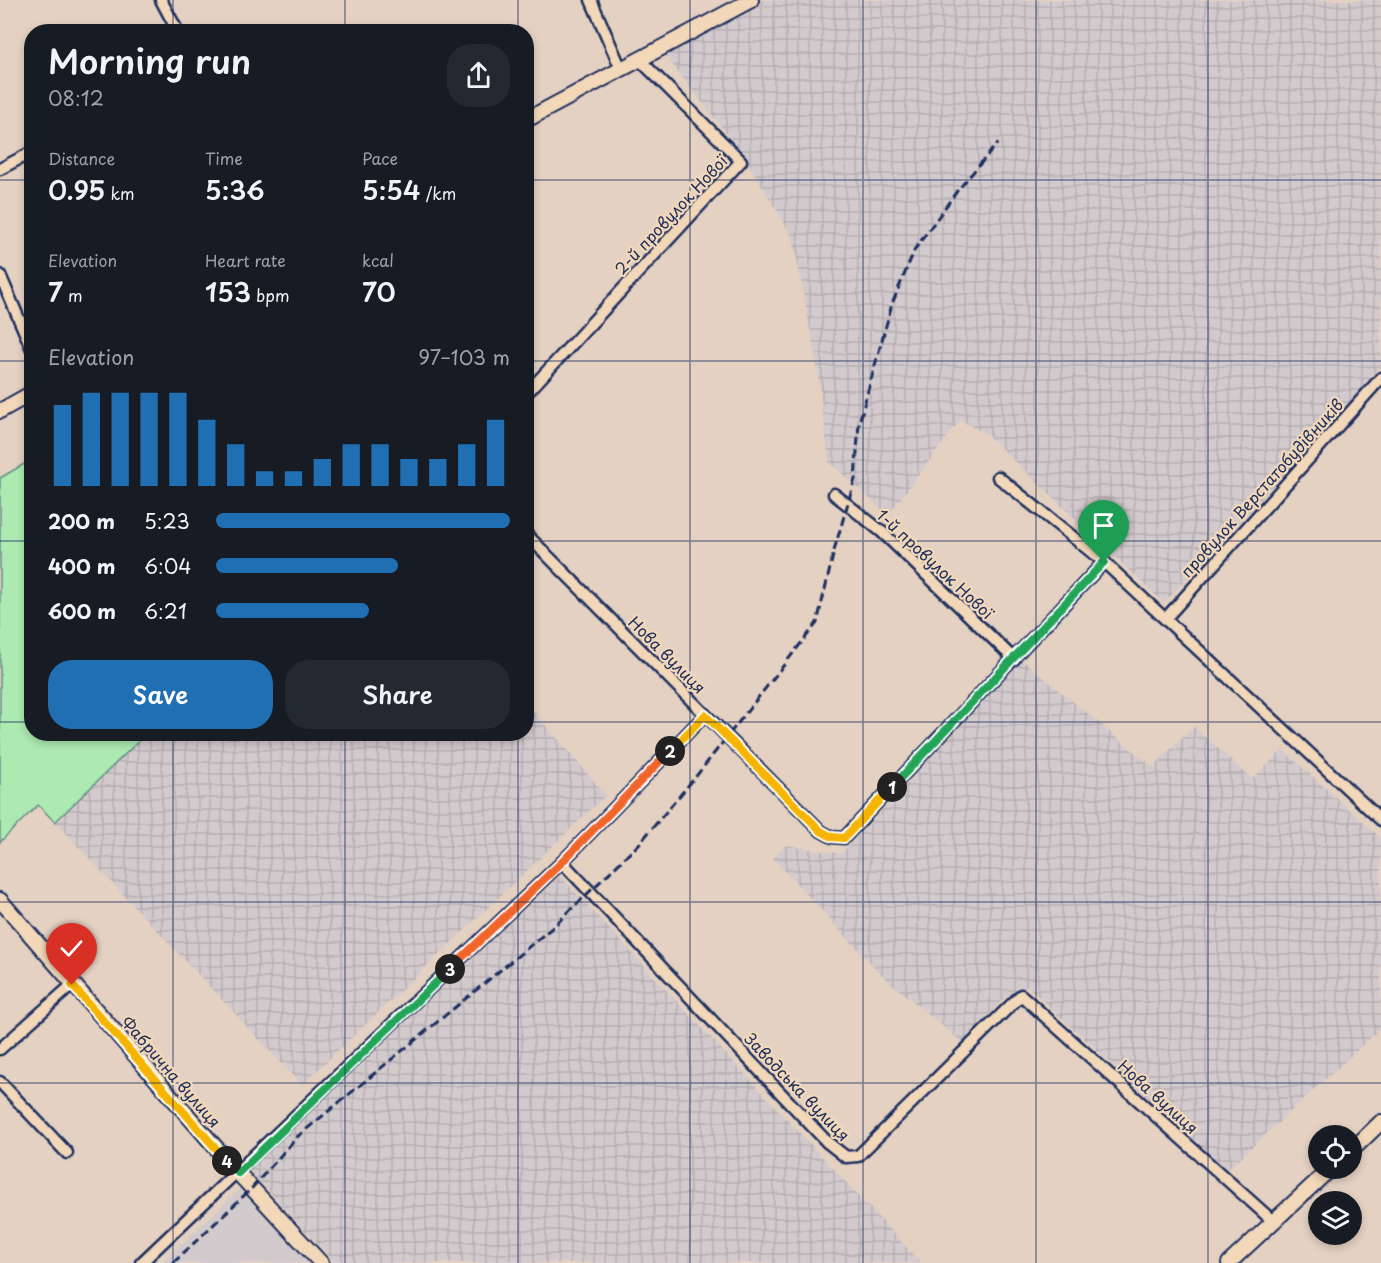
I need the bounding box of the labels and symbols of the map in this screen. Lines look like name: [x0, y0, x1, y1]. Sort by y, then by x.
street label: 2-й провулок Нової: [608, 148, 733, 280]
street label: провулок Верстатобудівників: [1174, 393, 1348, 582]
pin: [1078, 500, 1129, 562]
street label: 1-й провулок Нової: [872, 503, 1001, 625]
street label: Нова вулиця: [624, 610, 712, 698]
pin: 2: [655, 736, 685, 766]
pin: 1: [877, 772, 907, 802]
pin: [46, 923, 97, 985]
pin: 3: [435, 954, 465, 984]
street label: Фабрична вулиця: [116, 1010, 227, 1132]
street label: Заводська вулиця: [740, 1027, 856, 1146]
street label: Нова вулиця: [1113, 1054, 1204, 1139]
pin: 4: [212, 1146, 242, 1176]

